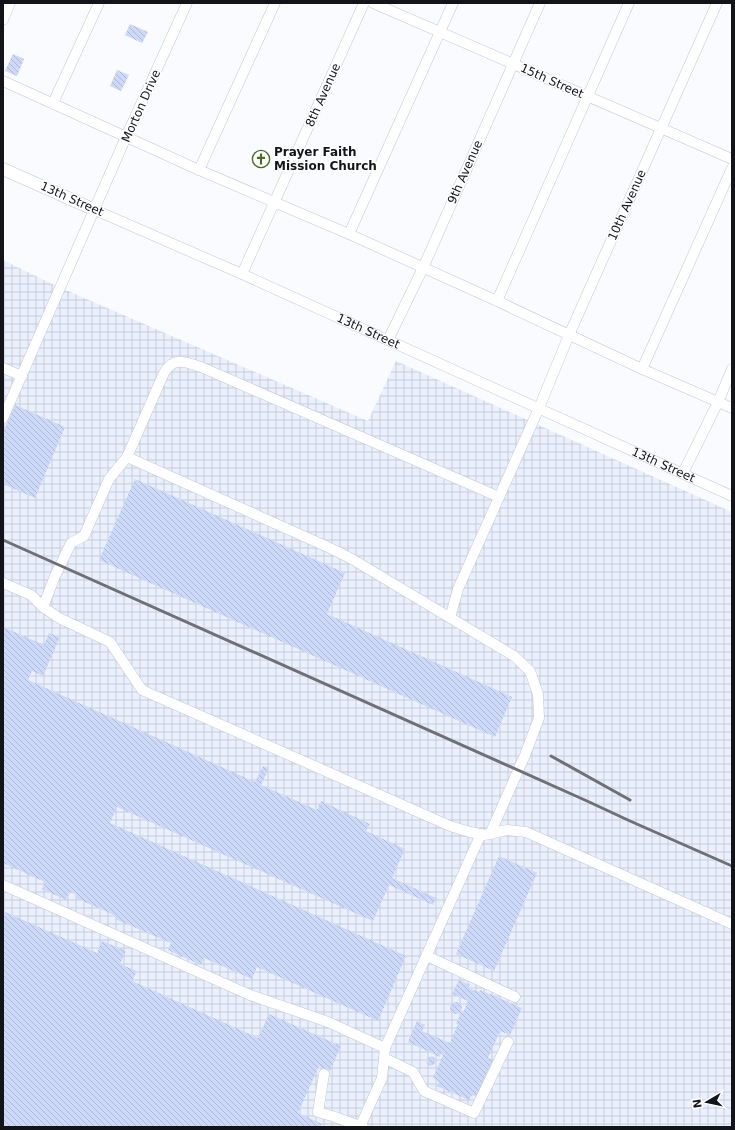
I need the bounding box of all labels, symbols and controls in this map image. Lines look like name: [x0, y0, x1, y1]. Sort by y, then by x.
street label: 8th Avenue: [303, 61, 343, 129]
street label: 15th Street: [518, 61, 586, 101]
street label: Morton Drive: [119, 67, 163, 145]
street label: 9th Avenue: [445, 138, 485, 206]
place label: Prayer Faith Mission Church: [274, 145, 377, 173]
church icon: Prayer Faith Mission Church: [251, 149, 271, 169]
street label: 10th Avenue: [605, 167, 649, 243]
street label: 13th Street: [38, 179, 106, 219]
street label: 13th Street: [334, 311, 402, 352]
street label: 13th Street: [630, 445, 698, 485]
north arrow: [687, 1082, 727, 1122]
text: N: [690, 1098, 705, 1109]

